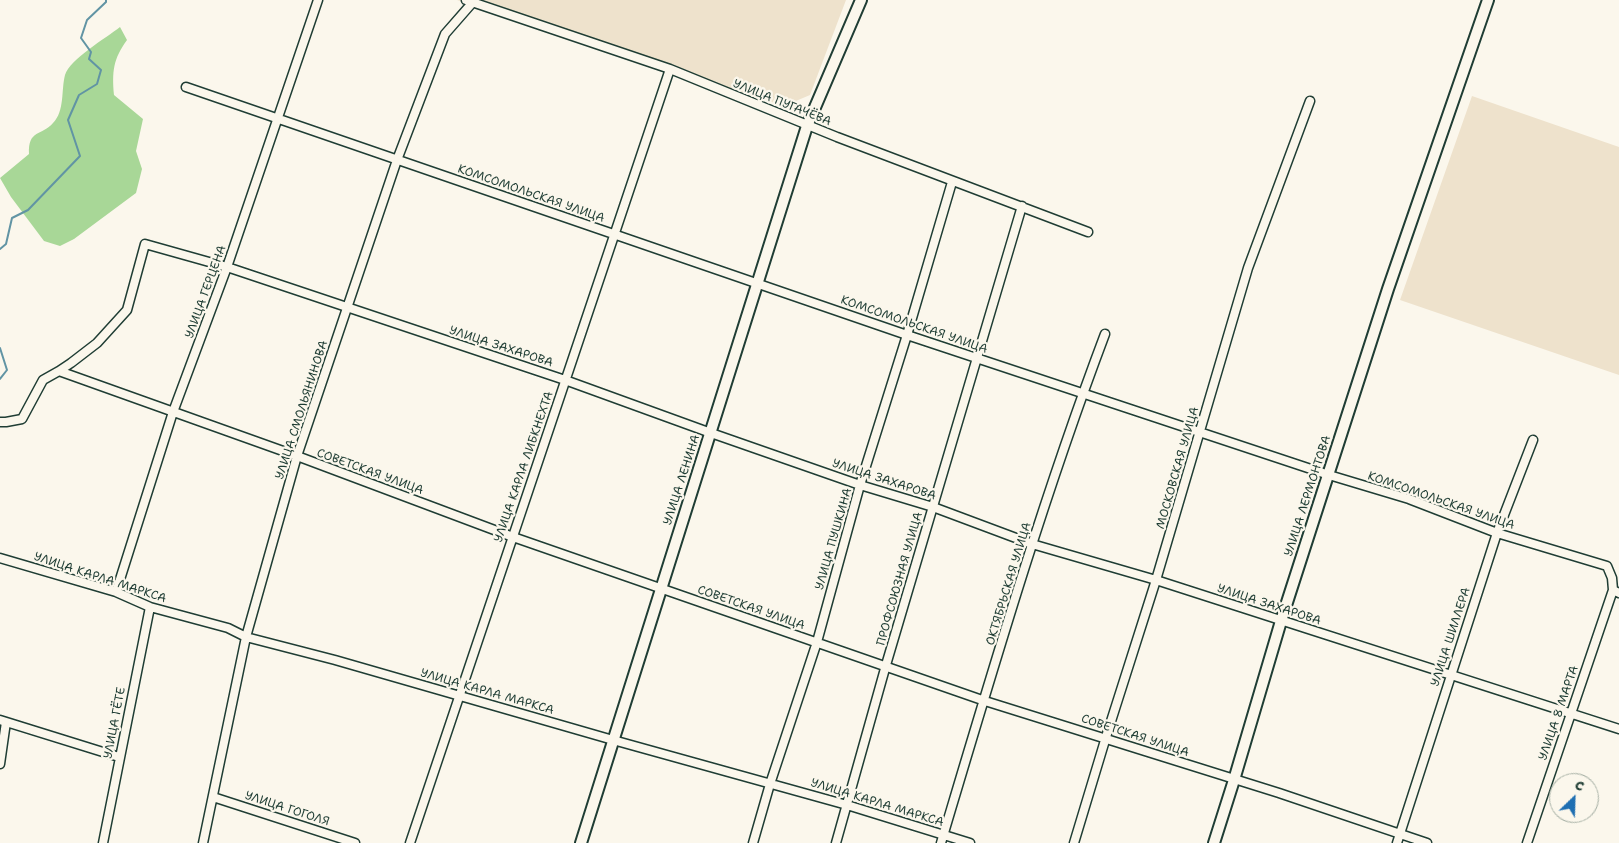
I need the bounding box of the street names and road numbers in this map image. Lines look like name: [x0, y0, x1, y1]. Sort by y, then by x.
street label: УЛИЦА ПУГАЧЁВА: [731, 77, 833, 129]
street label: КОМСОМОЛЬСКАЯ УЛИЦА: [456, 162, 606, 226]
street label: УЛИЦА ГЕРЦЕНА: [182, 244, 230, 340]
street label: КОМСОМОЛЬСКАЯ УЛИЦА: [839, 293, 989, 357]
street label: УЛИЦА ЗАХАРОВА: [447, 323, 555, 371]
street label: УЛИЦА СМОЛЬЯНИНОВА: [273, 339, 331, 481]
street label: УЛИЦА КАРЛА ЛИБКНЕХТА: [491, 390, 557, 544]
street label: МОСКОВСКАЯ УЛИЦА: [1154, 405, 1202, 531]
street label: УЛИЦА ЛЕНИНА: [661, 433, 703, 527]
street label: УЛИЦА ЛЕРМОНТОВА: [1282, 434, 1334, 558]
street label: СОВЕТСКАЯ УЛИЦА: [315, 446, 425, 498]
street label: УЛИЦА ЗАХАРОВА: [830, 456, 938, 504]
street label: КОМСОМОЛЬСКАЯ УЛИЦА: [1366, 469, 1516, 533]
street label: УЛИЦА ПУШКИНА: [813, 487, 855, 591]
street label: ПРОФСОЮЗНАЯ УЛИЦА: [874, 511, 926, 647]
street label: ОКТЯБРЬСКАЯ УЛИЦА: [983, 521, 1035, 647]
street label: УЛИЦА КАРЛА МАРКСА: [32, 550, 168, 606]
street label: УЛИЦА ЗАХАРОВА: [1215, 581, 1323, 629]
street label: СОВЕТСКАЯ УЛИЦА: [695, 583, 807, 633]
street label: УЛИЦА ШИЛЛЕРА: [1428, 586, 1474, 688]
street label: УЛИЦА 8 МАРТА: [1536, 664, 1582, 762]
street label: УЛИЦА КАРЛА МАРКСА: [419, 666, 555, 718]
street label: УЛИЦА ГЁТЕ: [101, 686, 129, 760]
street label: СОВЕТСКАЯ УЛИЦА: [1079, 712, 1191, 760]
street label: УЛИЦА КАРЛА МАРКСА: [809, 776, 945, 830]
street label: УЛИЦА ГОГОЛЯ: [243, 789, 331, 829]

